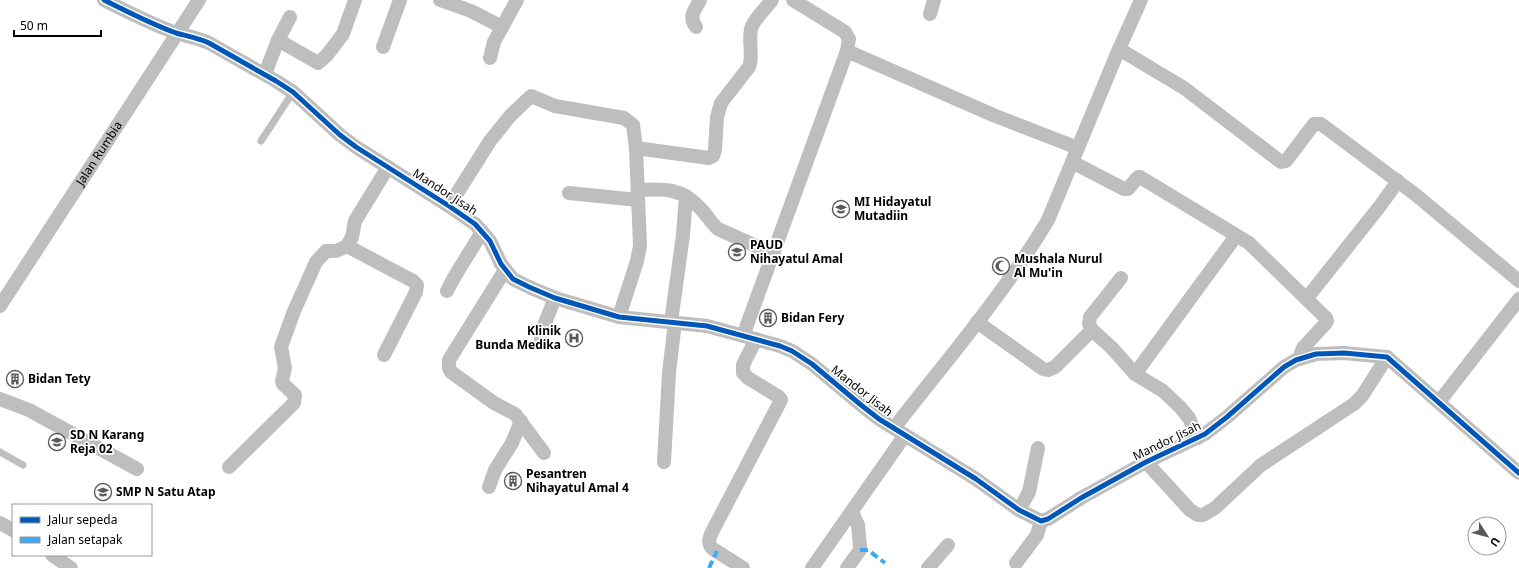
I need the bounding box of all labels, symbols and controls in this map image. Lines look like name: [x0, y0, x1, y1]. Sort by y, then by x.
scale bar: [14, 12, 101, 38]
text: 50 m: [20, 17, 48, 34]
street label: Jalan Rumbia: [71, 118, 126, 190]
street label: Mandor Jisah: [410, 164, 481, 219]
place label: MI Hidayatul Mutadiin: [854, 193, 931, 224]
school or university icon: MI Hidayatul Mutadiin: [831, 199, 851, 219]
place label: PAUD Nihayatul Amal: [750, 236, 843, 267]
school or university icon: PAUD Nihayatul Amal: [727, 242, 747, 262]
place label: Mushala Nurul Al Mu'in: [1014, 250, 1102, 281]
mosque icon: Mushala Nurul Al Mu'in: [991, 256, 1011, 276]
building icon: Bidan Fery: [758, 308, 778, 328]
place label: Bidan Fery: [781, 309, 844, 326]
place label: Klinik Bunda Medika: [475, 322, 562, 353]
hospital icon: Klinik Bunda Medika: [564, 328, 584, 348]
street label: Mandor Jisah: [828, 361, 897, 420]
building icon: Bidan Tety: [5, 369, 25, 389]
place label: Bidan Tety: [28, 370, 91, 387]
street label: Mandor Jisah: [1130, 417, 1204, 464]
place label: SD N Karang Reja 02: [70, 426, 144, 457]
school or university icon: SD N Karang Reja 02: [47, 432, 67, 452]
place label: Pesantren Nihayatul Amal 4: [526, 465, 629, 496]
building icon: Pesantren Nihayatul Amal 4: [503, 471, 523, 491]
school or university icon: SMP N Satu Atap: [93, 482, 113, 502]
place label: SMP N Satu Atap: [116, 483, 216, 500]
legend: [12, 504, 152, 556]
text: Jalur sepeda: [47, 511, 117, 528]
north arrow: [1467, 516, 1507, 556]
text: Jalan setapak: [47, 531, 123, 548]
text: U: [1487, 534, 1504, 550]

